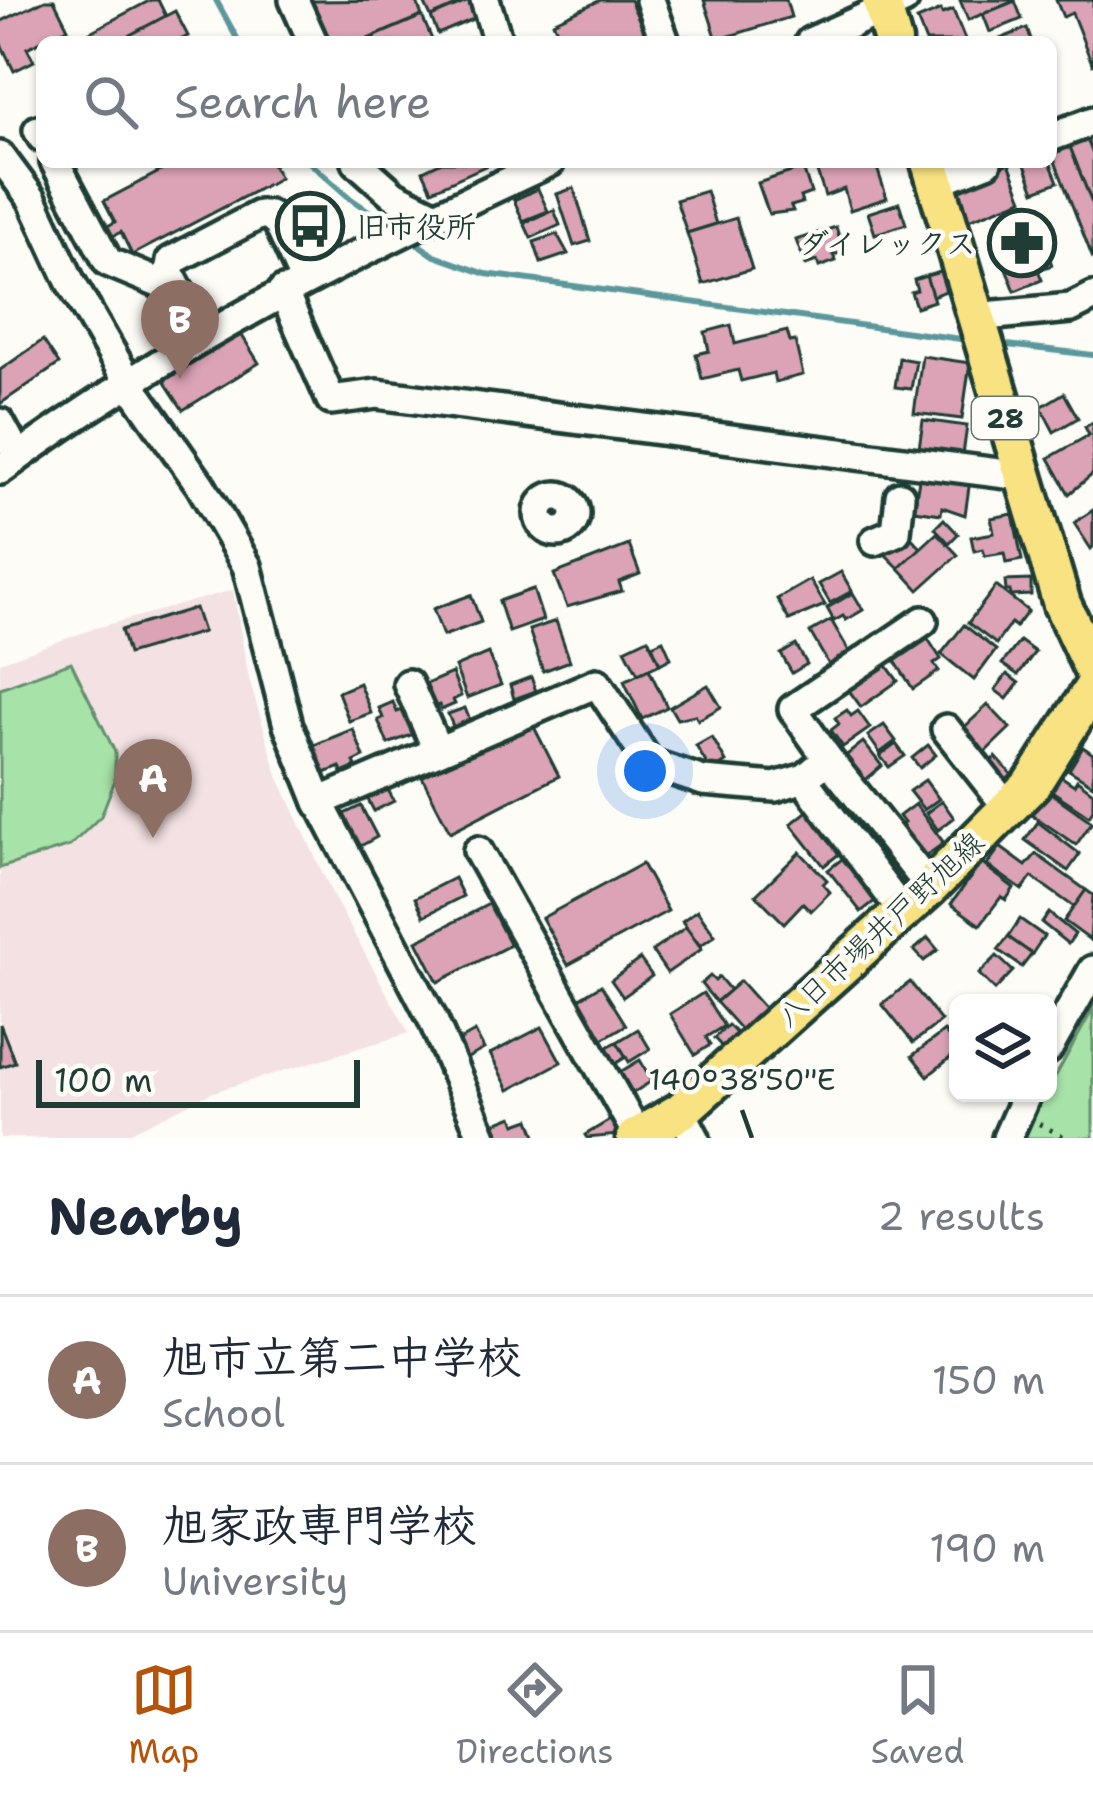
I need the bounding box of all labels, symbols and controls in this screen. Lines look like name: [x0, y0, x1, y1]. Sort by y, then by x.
search box: [36, 36, 1057, 168]
icon: search: [78, 69, 144, 135]
text: Search here: [174, 72, 431, 132]
bus stop icon: 旧市役所: [275, 191, 345, 261]
place label: 旧市役所: [356, 206, 476, 247]
pharmacy icon: ダイレックス: [987, 208, 1057, 278]
place label: ダイレックス: [799, 223, 976, 264]
pin: B: [141, 280, 219, 379]
road number: 28: [972, 397, 1038, 439]
pin: A: [114, 739, 192, 838]
your location: [615, 741, 675, 801]
street label: 八日市場井戸野旭線: [767, 822, 993, 1036]
map controls: [949, 994, 1057, 1102]
button: layers: [949, 994, 1057, 1102]
scale bar: [36, 1054, 360, 1107]
text: 100 m: [54, 1058, 153, 1103]
text: 140°38'50"E: [648, 1059, 836, 1100]
text: Nearby: [48, 1182, 243, 1250]
text: 2 results: [878, 1190, 1045, 1242]
text: 旭市立第二中学校: [162, 1327, 522, 1387]
text: A: [72, 1354, 102, 1406]
text: 150 m: [932, 1354, 1045, 1406]
text: School: [162, 1387, 285, 1439]
text: 旭家政専門学校: [162, 1495, 477, 1555]
text: B: [75, 1522, 99, 1574]
text: 190 m: [929, 1522, 1045, 1574]
text: University: [162, 1555, 348, 1607]
tab: Map: [129, 1657, 199, 1774]
tab: Directions: [456, 1657, 614, 1774]
tab: Saved: [871, 1657, 964, 1774]

